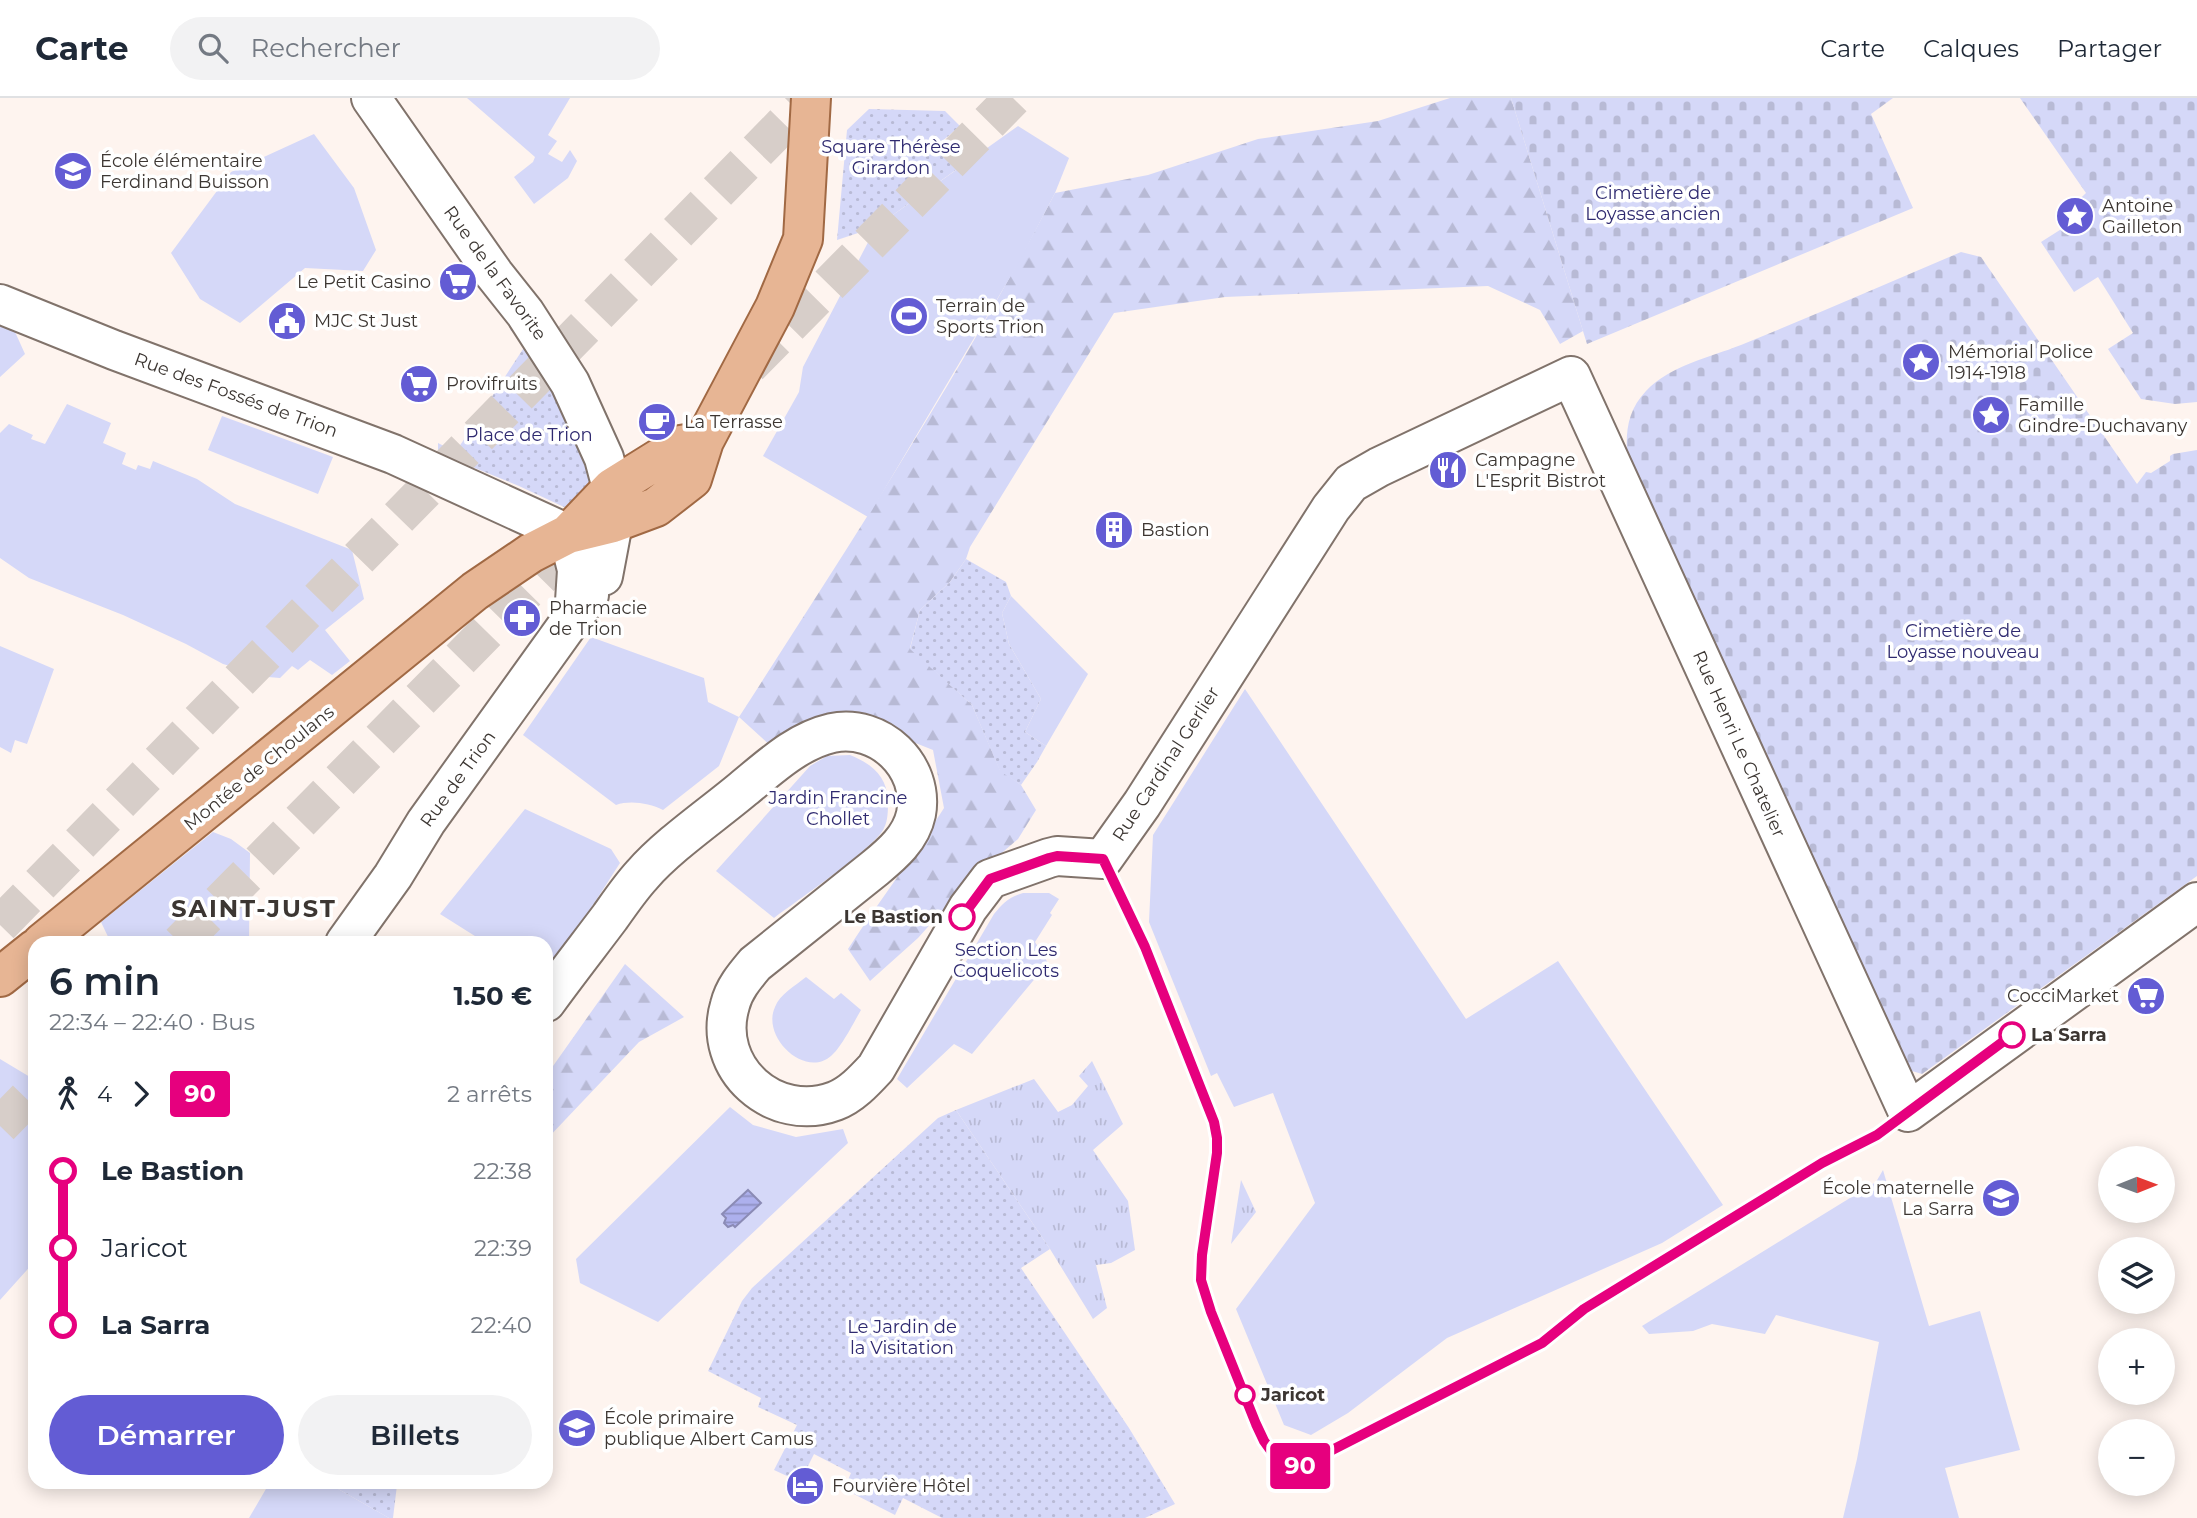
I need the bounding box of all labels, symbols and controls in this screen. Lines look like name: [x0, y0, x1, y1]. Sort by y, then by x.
search box: [170, 17, 660, 80]
text: Carte: [35, 28, 128, 68]
icon: search: [194, 29, 232, 67]
text: Rechercher: [250, 32, 401, 64]
text: Carte: [1820, 34, 1885, 63]
text: Calques: [1923, 34, 2019, 63]
text: Partager: [2057, 34, 2162, 63]
park label: Square Thérèse Girardon: [821, 136, 961, 179]
school or university icon: École élémentaire Ferdinand Buisson: [52, 150, 94, 192]
place label: École élémentaire Ferdinand Buisson: [100, 150, 269, 193]
park label: Cimetière de Loyasse ancien: [1585, 182, 1721, 225]
place icon: Antoine Gailleton: [2054, 195, 2096, 237]
place label: Antoine Gailleton: [2102, 195, 2182, 238]
street label: Rue de la Favorite: [439, 202, 551, 344]
supermarket icon: Le Petit Casino: [437, 261, 479, 303]
place label: Le Petit Casino: [297, 271, 431, 293]
sports icon: Terrain de Sports Trion: [888, 295, 930, 337]
place label: Terrain de Sports Trion: [936, 295, 1044, 338]
public building icon: MJC St Just: [266, 300, 308, 342]
place label: MJC St Just: [314, 310, 418, 332]
place icon: Mémorial Police 1914-1918: [1900, 341, 1942, 383]
place label: Mémorial Police 1914-1918: [1948, 341, 2093, 384]
street label: Rue des Fossés de Trion: [131, 348, 341, 442]
supermarket icon: Provifruits: [398, 363, 440, 405]
place label: Provifruits: [446, 373, 538, 395]
place icon: Famille Gindre-Duchavany: [1970, 394, 2012, 436]
place label: Famille Gindre-Duchavany: [2018, 394, 2187, 437]
cafe icon: La Terrasse: [636, 401, 678, 443]
place label: La Terrasse: [684, 411, 783, 433]
park label: Place de Trion: [465, 424, 593, 446]
restaurant icon: Campagne L'Esprit Bistrot: [1427, 449, 1469, 491]
place label: Campagne L'Esprit Bistrot: [1475, 449, 1606, 492]
building icon: Bastion: [1093, 509, 1135, 551]
place label: Bastion: [1141, 519, 1210, 541]
pharmacy icon: Pharmacie de Trion: [501, 597, 543, 639]
place label: Pharmacie de Trion: [549, 597, 647, 640]
park label: Cimetière de Loyasse nouveau: [1886, 620, 2040, 663]
street label: Rue Henri Le Chatelier: [1688, 647, 1790, 841]
street label: Rue Cardinal Gerlier: [1108, 683, 1224, 845]
street label: Montée de Choulans: [180, 701, 339, 835]
street label: Rue de Trion: [416, 726, 500, 832]
park label: Jardin Francine Chollet: [768, 787, 908, 830]
district label: SAINT-JUST: [171, 894, 337, 923]
marker: Le Bastion: [949, 904, 975, 930]
place label: Le Bastion: [844, 906, 943, 928]
park label: Section Les Coquelicots: [953, 939, 1059, 982]
text: 6 min: [49, 958, 160, 1005]
supermarket icon: CocciMarket: [2125, 975, 2167, 1017]
text: 1.50 €: [453, 980, 532, 1012]
place label: CocciMarket: [2007, 985, 2119, 1007]
text: 22:34 – 22:40 · Bus: [49, 1008, 255, 1036]
marker: La Sarra: [1999, 1022, 2025, 1048]
place label: La Sarra: [2031, 1024, 2107, 1046]
icon: walk: [49, 1075, 87, 1113]
icon: forward: [122, 1075, 160, 1113]
text: 90: [184, 1079, 216, 1108]
text: 4: [97, 1080, 112, 1108]
text: 2 arrêts: [447, 1080, 532, 1108]
north arrow: [2098, 1146, 2175, 1223]
map controls: [2098, 1146, 2175, 1496]
text: Le Bastion: [101, 1155, 244, 1187]
text: 22:38: [473, 1157, 532, 1185]
place label: École maternelle La Sarra: [1822, 1177, 1974, 1220]
school or university icon: École maternelle La Sarra: [1980, 1177, 2022, 1219]
text: Jaricot: [101, 1232, 188, 1264]
text: 22:39: [474, 1234, 532, 1262]
button: layers: [2098, 1237, 2175, 1314]
text: La Sarra: [101, 1309, 210, 1341]
text: 22:40: [471, 1311, 532, 1339]
park label: Le Jardin de la Visitation: [847, 1316, 957, 1359]
button: +: [2098, 1328, 2175, 1405]
place label: Jaricot: [1260, 1384, 1325, 1406]
marker: Jaricot: [1235, 1385, 1255, 1405]
button: Démarrer: [49, 1395, 284, 1475]
button: Billets: [298, 1395, 532, 1475]
school or university icon: École primaire publique Albert Camus: [556, 1407, 598, 1449]
place label: École primaire publique Albert Camus: [604, 1407, 814, 1450]
button: −: [2098, 1419, 2175, 1496]
line badge: 90: [1268, 1443, 1332, 1489]
text: 90: [1284, 1451, 1316, 1480]
hotel icon: Fourvière Hôtel: [784, 1465, 826, 1507]
place label: Fourvière Hôtel: [832, 1475, 971, 1497]

